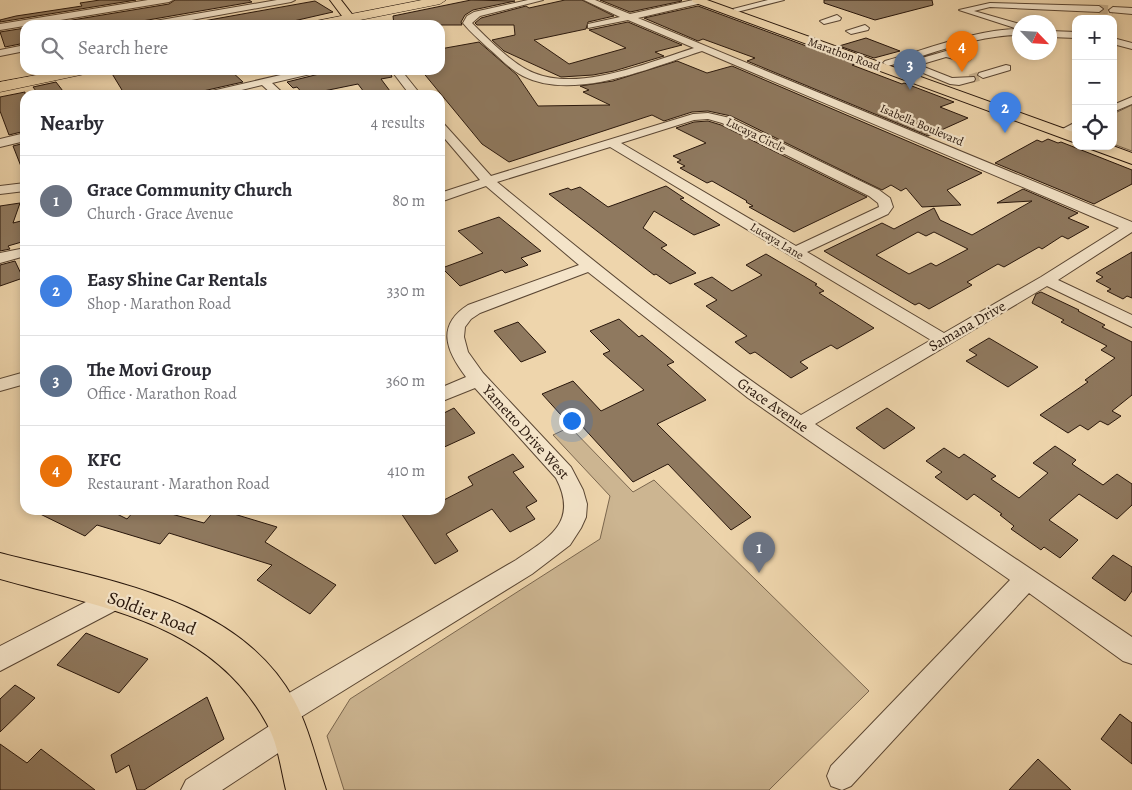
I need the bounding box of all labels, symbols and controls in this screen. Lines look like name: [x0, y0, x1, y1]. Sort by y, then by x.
north arrow: [1012, 15, 1057, 60]
map controls: [1072, 15, 1117, 150]
button: +: [1072, 15, 1117, 60]
search box: [20, 20, 445, 75]
pin: 4: [946, 31, 978, 72]
street label: Marathon Road: [806, 33, 883, 75]
icon: search: [38, 34, 66, 62]
text: Search here: [78, 35, 168, 61]
pin: 3: [894, 49, 926, 90]
button: −: [1072, 60, 1117, 105]
pin: 2: [989, 92, 1021, 133]
street label: Isabella Boulevard: [878, 100, 967, 150]
button: locate: [1072, 105, 1117, 150]
text: Nearby: [40, 109, 103, 137]
text: 4 results: [371, 112, 425, 134]
street label: Lucaya Circle: [723, 114, 789, 156]
text: Grace Community Church: [87, 177, 292, 203]
text: 1: [53, 190, 59, 212]
text: 80 m: [392, 190, 425, 212]
text: Church · Grace Avenue: [87, 203, 233, 225]
street label: Lucaya Lane: [747, 219, 807, 263]
text: Easy Shine Car Rentals: [87, 267, 267, 293]
text: 2: [52, 280, 60, 302]
text: 330 m: [387, 280, 425, 302]
text: Shop · Marathon Road: [87, 293, 231, 315]
street label: Samana Drive: [925, 296, 1009, 356]
text: The Movi Group: [87, 357, 212, 383]
text: 3: [53, 370, 59, 392]
text: 360 m: [386, 370, 425, 392]
street label: Grace Avenue: [733, 373, 813, 437]
street label: Yametto Drive West: [477, 380, 574, 484]
text: Office · Marathon Road: [87, 383, 237, 405]
your location: [559, 408, 585, 434]
text: KFC: [87, 447, 121, 473]
text: 4: [52, 460, 60, 482]
text: 410 m: [387, 460, 425, 482]
text: Restaurant · Marathon Road: [87, 473, 270, 495]
pin: 1: [743, 532, 775, 573]
street label: Soldier Road: [104, 585, 200, 641]

